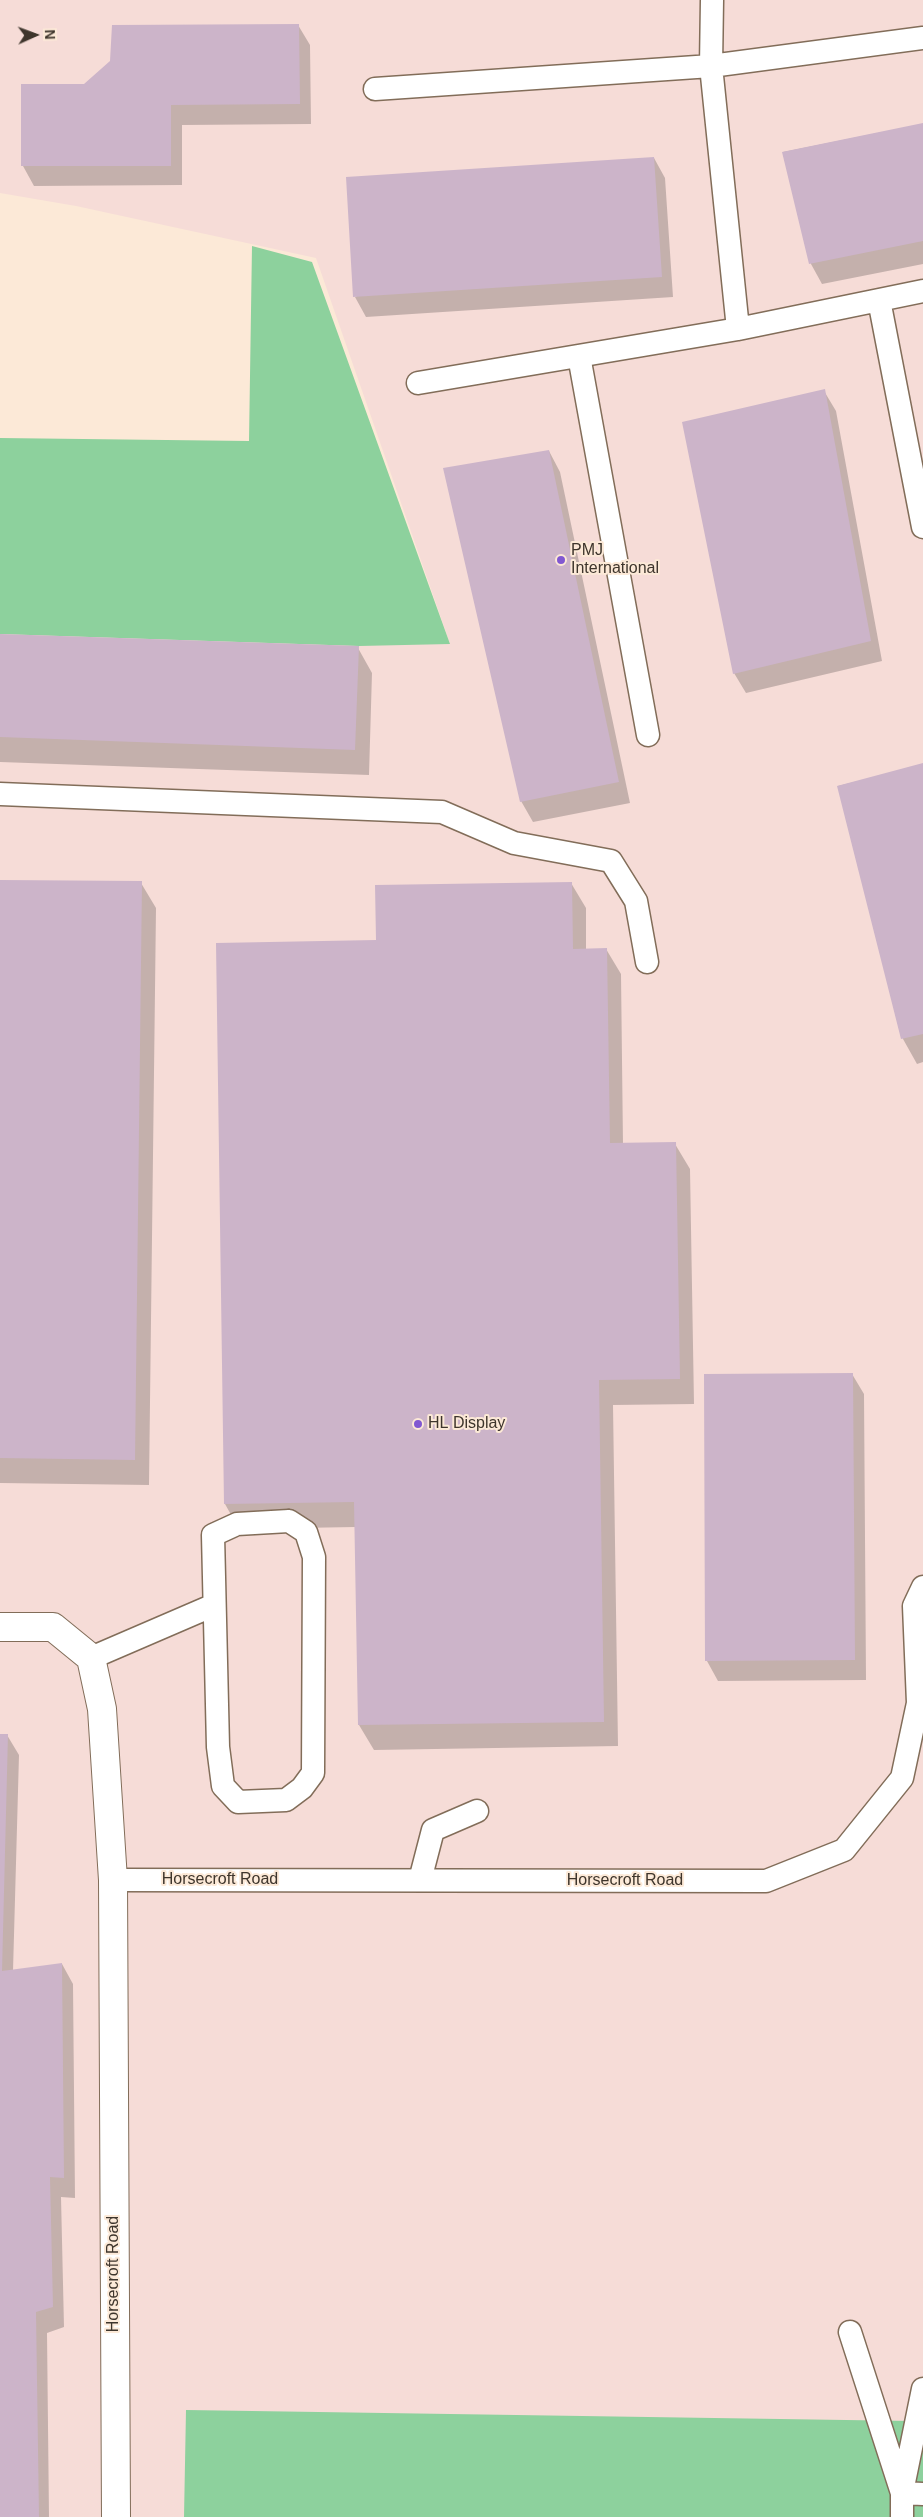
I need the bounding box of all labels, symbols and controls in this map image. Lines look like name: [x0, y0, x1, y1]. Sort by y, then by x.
north arrow: [10, 10, 60, 60]
text: N: [42, 29, 58, 40]
place label: PMJ International: [571, 541, 659, 579]
marker: PMJ International: [555, 554, 567, 566]
place label: HL Display: [428, 1414, 505, 1434]
marker: HL Display: [412, 1418, 424, 1430]
street label: Horsecroft Road: [162, 1870, 278, 1890]
street label: Horsecroft Road: [567, 1871, 683, 1891]
street label: Horsecroft Road: [104, 2216, 124, 2332]

